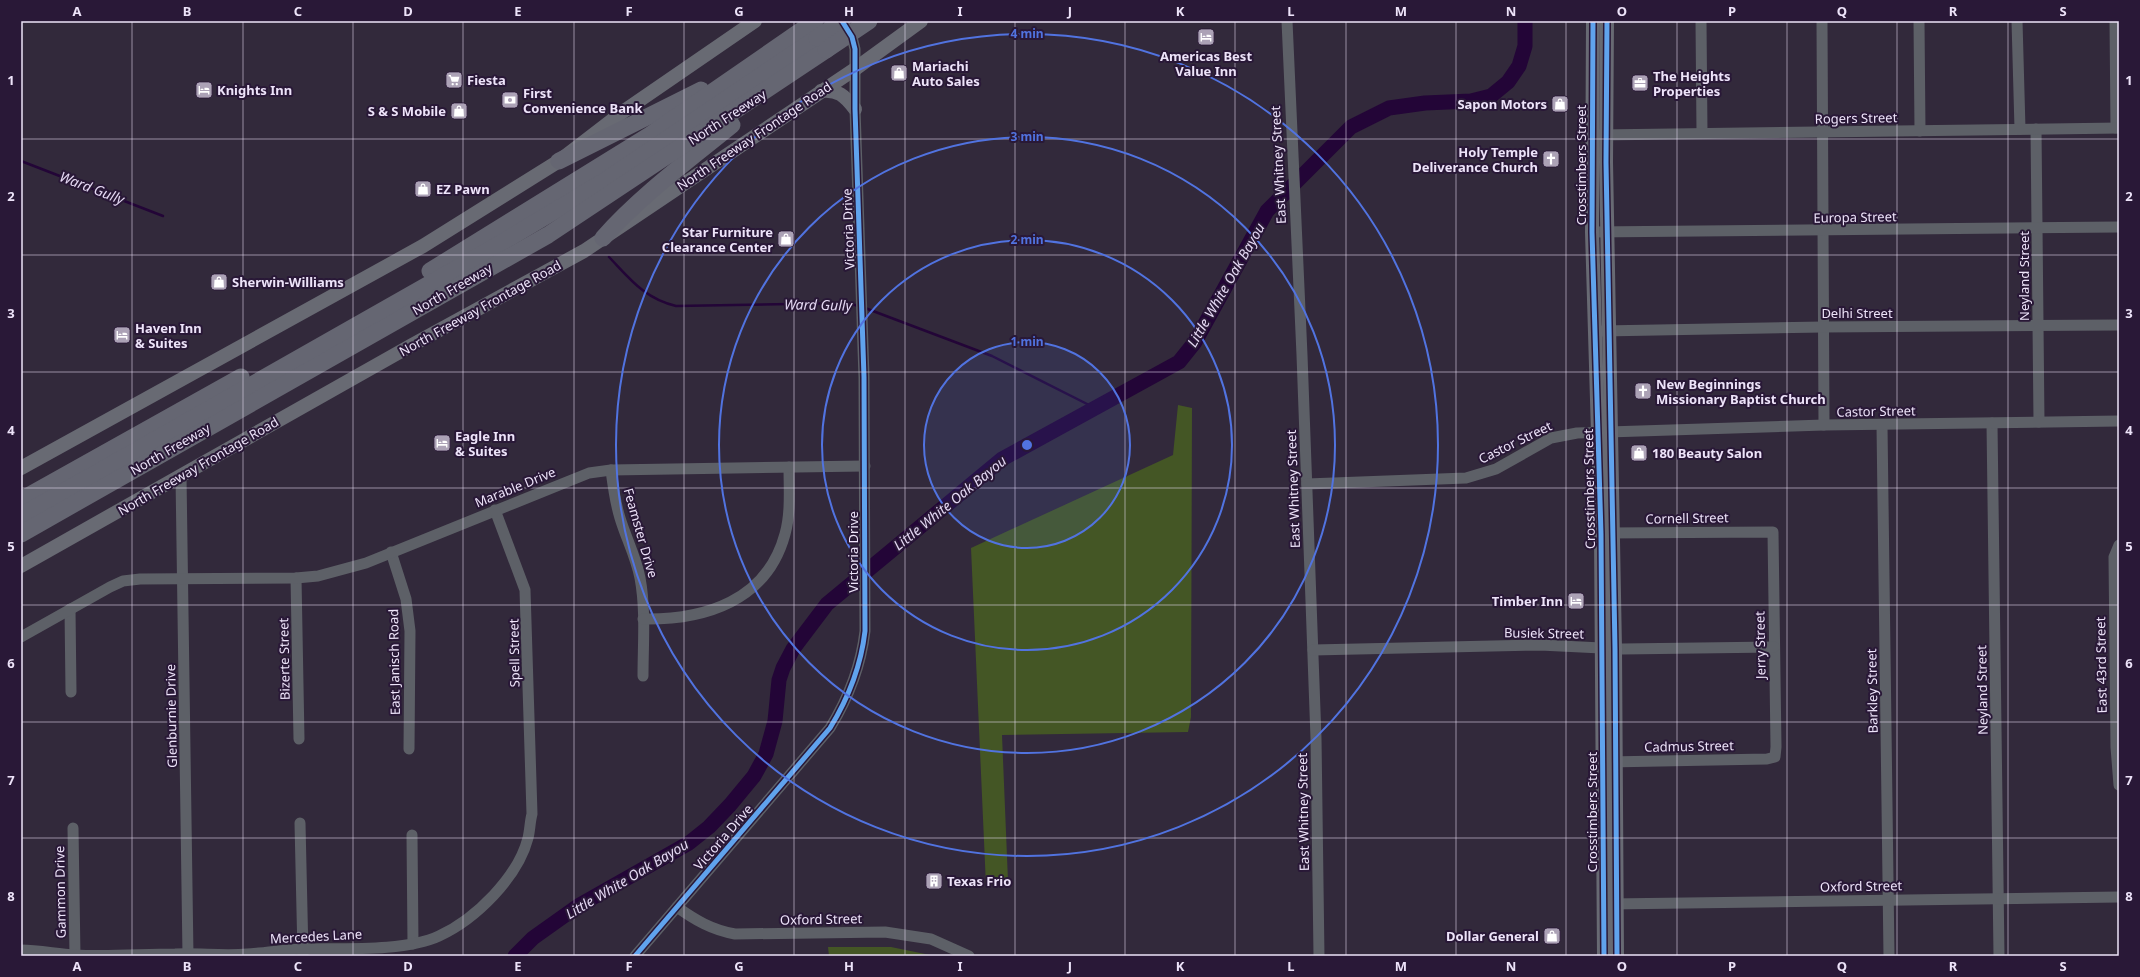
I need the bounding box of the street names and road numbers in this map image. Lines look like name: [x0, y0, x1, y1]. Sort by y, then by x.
street label: North Freeway Frontage Road: [673, 77, 835, 195]
street label: North Freeway: [685, 85, 770, 149]
street label: Crosstimbers Street: [1572, 104, 1590, 225]
street label: East Whitney Street: [1266, 105, 1290, 225]
street label: Rogers Street: [1815, 108, 1898, 128]
street label: Victoria Drive: [838, 188, 858, 270]
street label: Europa Street: [1813, 207, 1897, 227]
street label: Neyland Street: [2015, 231, 2033, 321]
street label: North Freeway Frontage Road: [396, 256, 564, 360]
street label: North Freeway: [409, 259, 496, 319]
street label: Delhi Street: [1821, 304, 1893, 322]
street label: Castor Street: [1836, 401, 1916, 421]
street label: North Freeway Frontage Road: [114, 413, 282, 519]
street label: Castor Street: [1475, 416, 1555, 467]
street label: North Freeway: [127, 419, 214, 479]
street label: Crosstimbers Street: [1579, 428, 1599, 549]
street label: East Whitney Street: [1282, 429, 1304, 548]
street label: Marable Drive: [472, 463, 558, 511]
street label: Feamster Drive: [620, 486, 662, 580]
street label: Cornell Street: [1645, 508, 1729, 528]
street label: Victoria Drive: [844, 511, 862, 593]
street label: East Janisch Road: [384, 609, 404, 715]
street label: Jerry Street: [1750, 611, 1770, 681]
street label: East 43rd Street: [2091, 616, 2111, 713]
street label: Bizerte Street: [274, 617, 294, 700]
street label: Spell Street: [504, 618, 524, 688]
street label: Busiek Street: [1504, 623, 1584, 643]
street label: Neyland Street: [1972, 645, 1992, 735]
street label: Barkley Street: [1862, 648, 1882, 734]
street label: Glenburnie Drive: [161, 664, 181, 768]
street label: Cadmus Street: [1644, 736, 1734, 756]
street label: Crosstimbers Street: [1583, 751, 1601, 872]
street label: East Whitney Street: [1293, 752, 1313, 871]
street label: Victoria Drive: [689, 800, 757, 874]
street label: Gammon Drive: [50, 846, 70, 938]
street label: Oxford Street: [1820, 876, 1903, 896]
street label: Oxford Street: [780, 909, 863, 929]
street label: Mercedes Lane: [269, 925, 363, 947]

